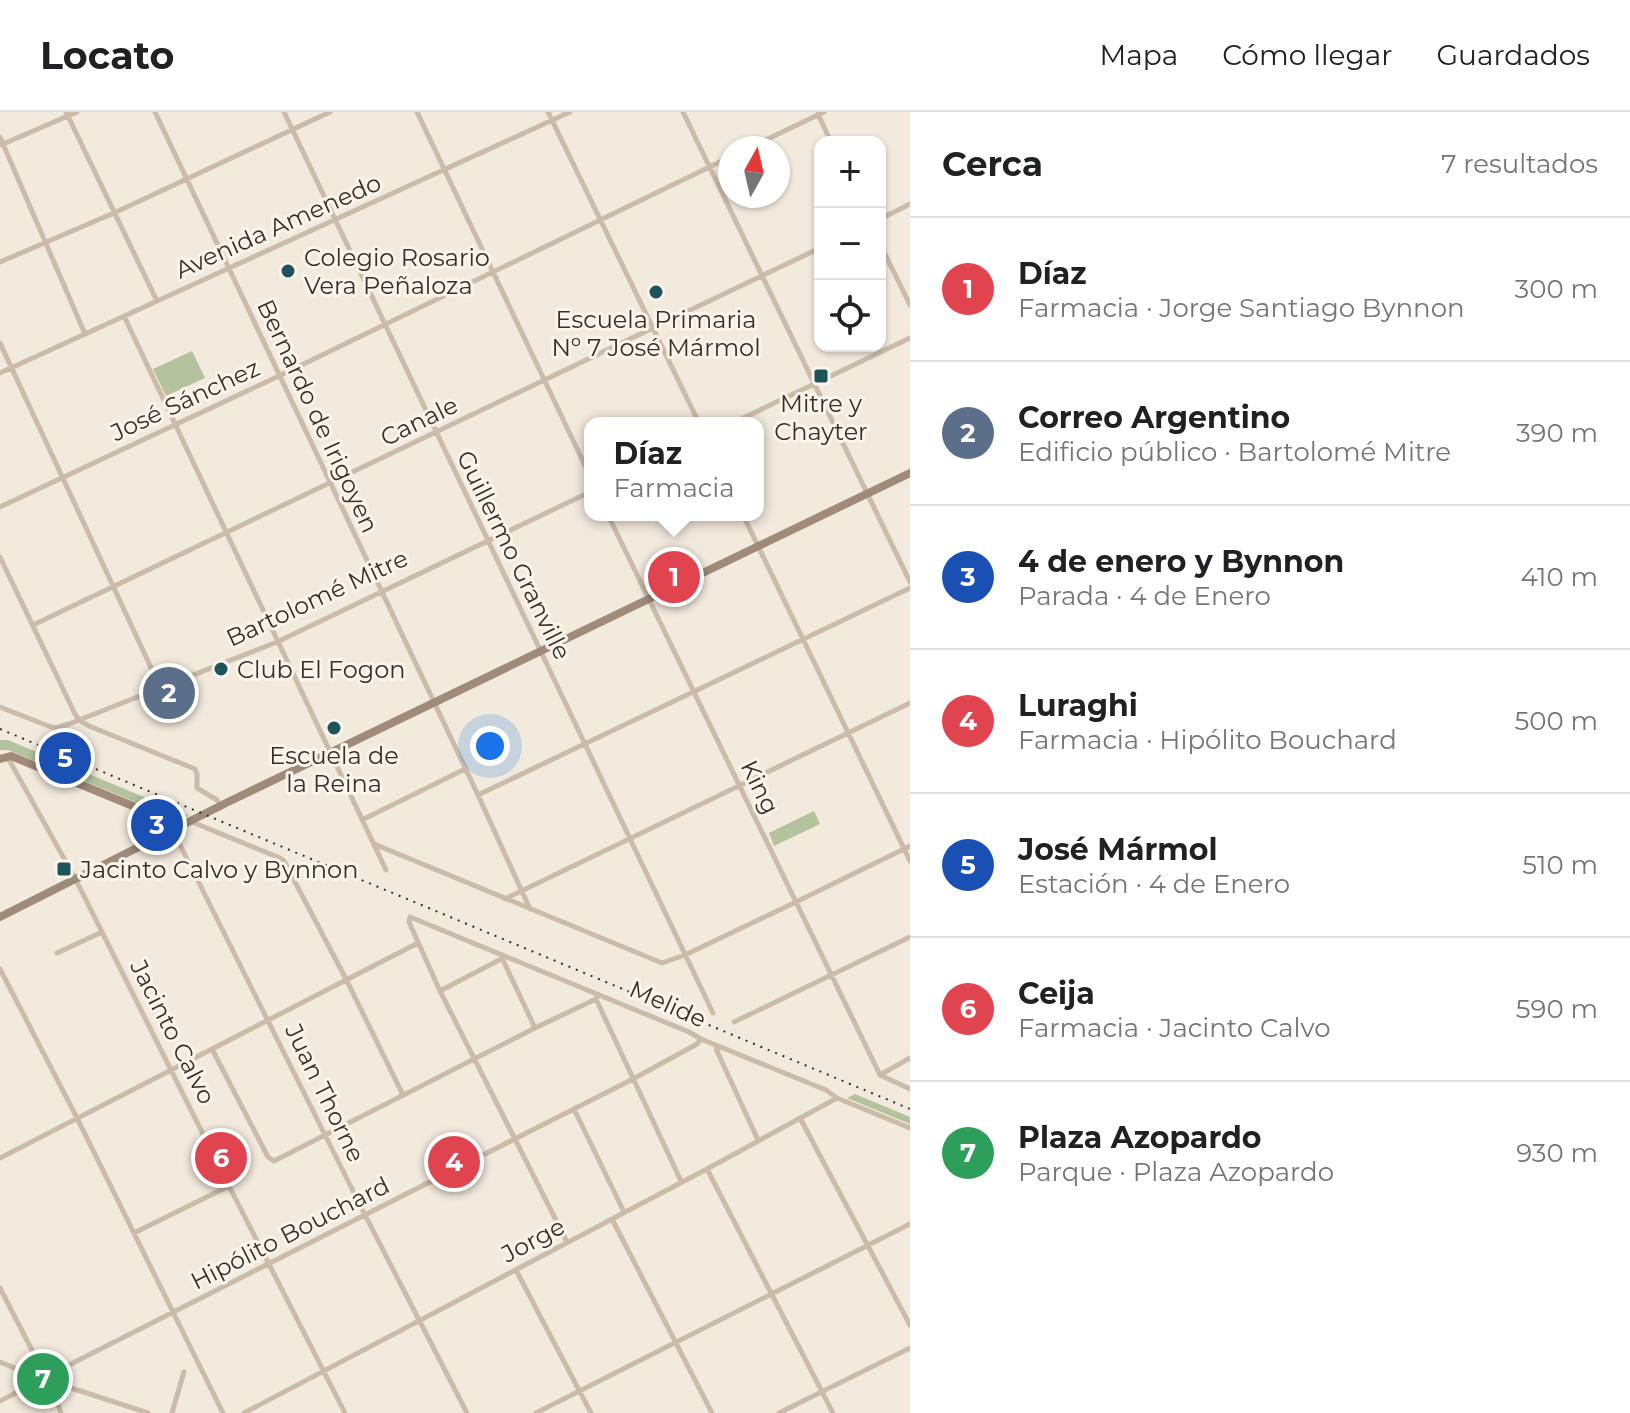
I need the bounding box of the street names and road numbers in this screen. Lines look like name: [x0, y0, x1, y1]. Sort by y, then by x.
street label: Avenida Amenedo: [171, 168, 385, 284]
street label: Bernardo de Irigoyen: [251, 295, 385, 537]
street label: José Sánchez: [105, 353, 264, 448]
street label: Canale: [376, 390, 462, 452]
street label: Guillermo Granville: [451, 446, 577, 664]
street label: Bartolomé Mitre: [222, 543, 412, 653]
street label: King: [735, 755, 785, 819]
street label: Jacinto Calvo: [124, 954, 222, 1109]
street label: Melide: [625, 974, 711, 1034]
street label: Juan Thorne: [279, 1018, 371, 1167]
street label: Hipólito Bouchard: [186, 1170, 394, 1296]
street label: Jorge: [496, 1211, 570, 1269]

